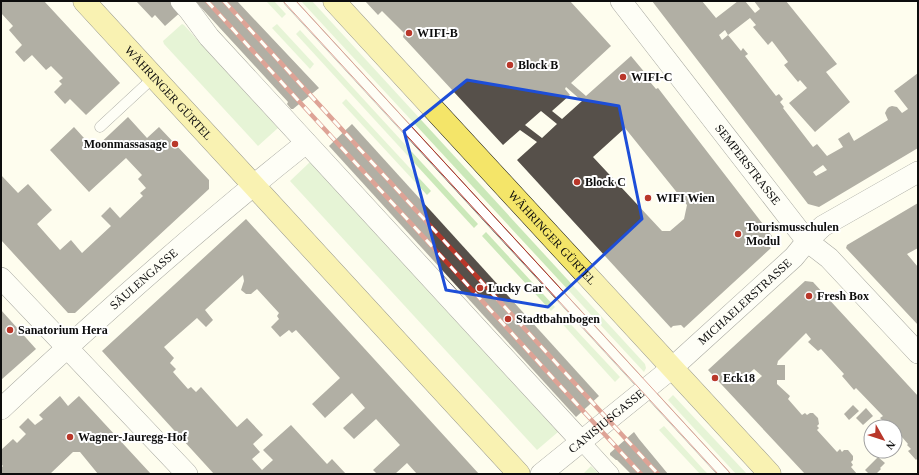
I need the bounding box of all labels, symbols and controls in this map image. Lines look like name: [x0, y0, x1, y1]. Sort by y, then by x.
place label: WIFI-B: [417, 26, 458, 40]
marker: WIFI-B: [404, 28, 414, 38]
street label: WÄHRINGER GÜRTEL: [122, 43, 215, 143]
place label: Block B: [518, 58, 558, 72]
marker: Block B: [505, 60, 515, 70]
place label: WIFI-C: [631, 70, 672, 84]
marker: WIFI-C: [618, 72, 628, 82]
street label: SEMPERSTRASSE: [712, 122, 783, 208]
place label: Moonmassasage: [84, 137, 168, 151]
marker: Moonmassasage: [170, 139, 180, 149]
place label: Block C: [585, 175, 626, 189]
marker: Block C: [572, 177, 582, 187]
street label: WÄHRINGER GÜRTEL: [505, 188, 599, 288]
place label: WIFI Wien: [656, 191, 715, 205]
marker: WIFI Wien: [643, 193, 653, 203]
place label: Tourismusschulen Modul: [746, 220, 839, 248]
marker: Tourismusschulen Modul: [733, 229, 743, 239]
street label: SÄULENGASSE: [107, 246, 180, 313]
street label: MICHAELERSTRASSE: [695, 256, 794, 348]
place label: Lucky Car: [488, 281, 544, 295]
marker: Lucky Car: [475, 283, 485, 293]
place label: Fresh Box: [817, 289, 869, 303]
marker: Fresh Box: [804, 291, 814, 301]
place label: Stadtbahnbogen: [516, 312, 600, 326]
marker: Stadtbahnbogen: [503, 314, 513, 324]
place label: Sanatorium Hera: [18, 323, 108, 337]
marker: Sanatorium Hera: [5, 325, 15, 335]
place label: Eck18: [723, 371, 755, 385]
marker: Eck18: [710, 373, 720, 383]
street label: CANISIUSGASSE: [566, 386, 647, 456]
north arrow: [863, 419, 903, 459]
place label: Wagner-Jauregg-Hof: [78, 430, 188, 444]
marker: Wagner-Jauregg-Hof: [65, 432, 75, 442]
text: N: [884, 438, 898, 452]

